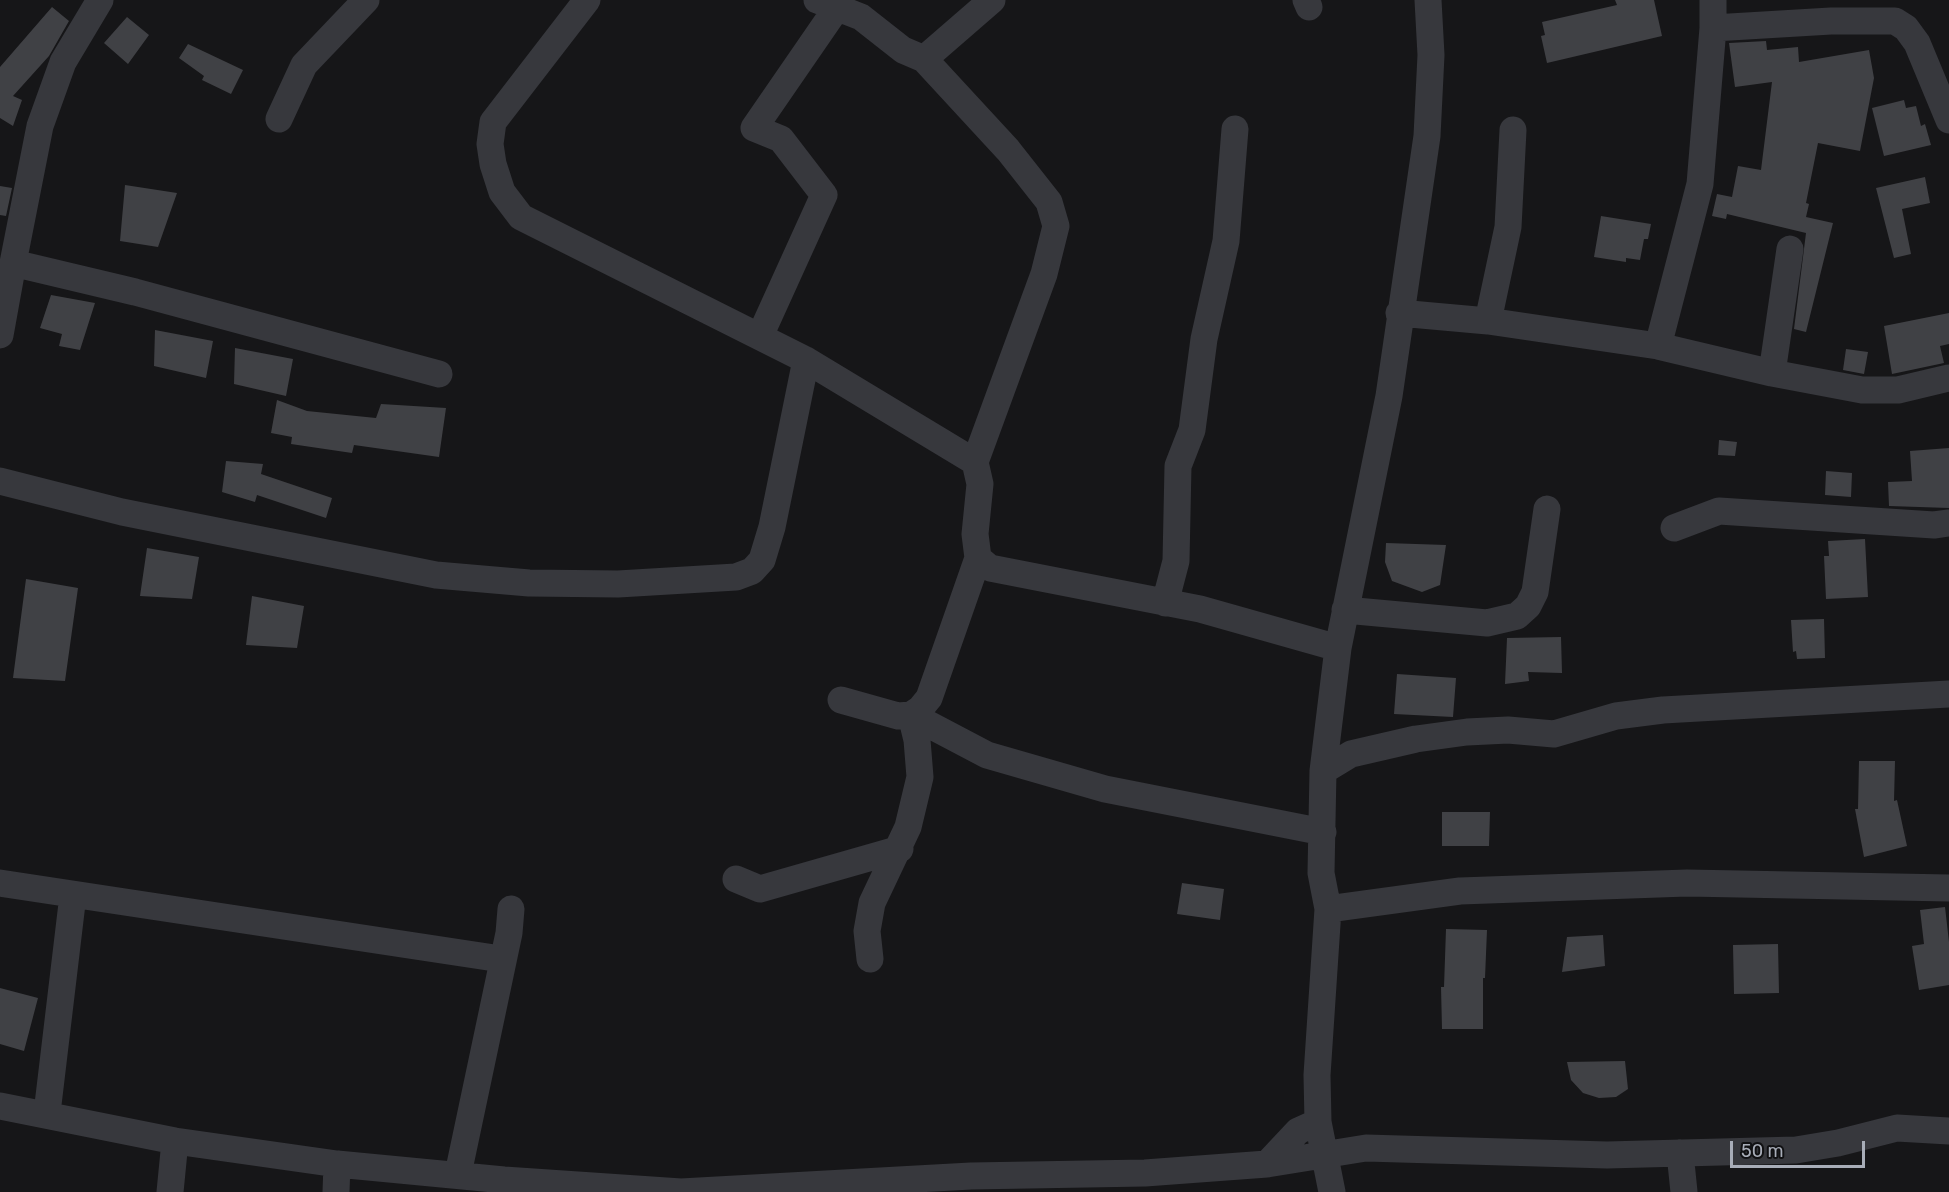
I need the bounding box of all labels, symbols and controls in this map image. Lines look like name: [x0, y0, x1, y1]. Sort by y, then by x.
scale bar: [1733, 1129, 1868, 1167]
text: 50 m: [1741, 1140, 1784, 1162]

